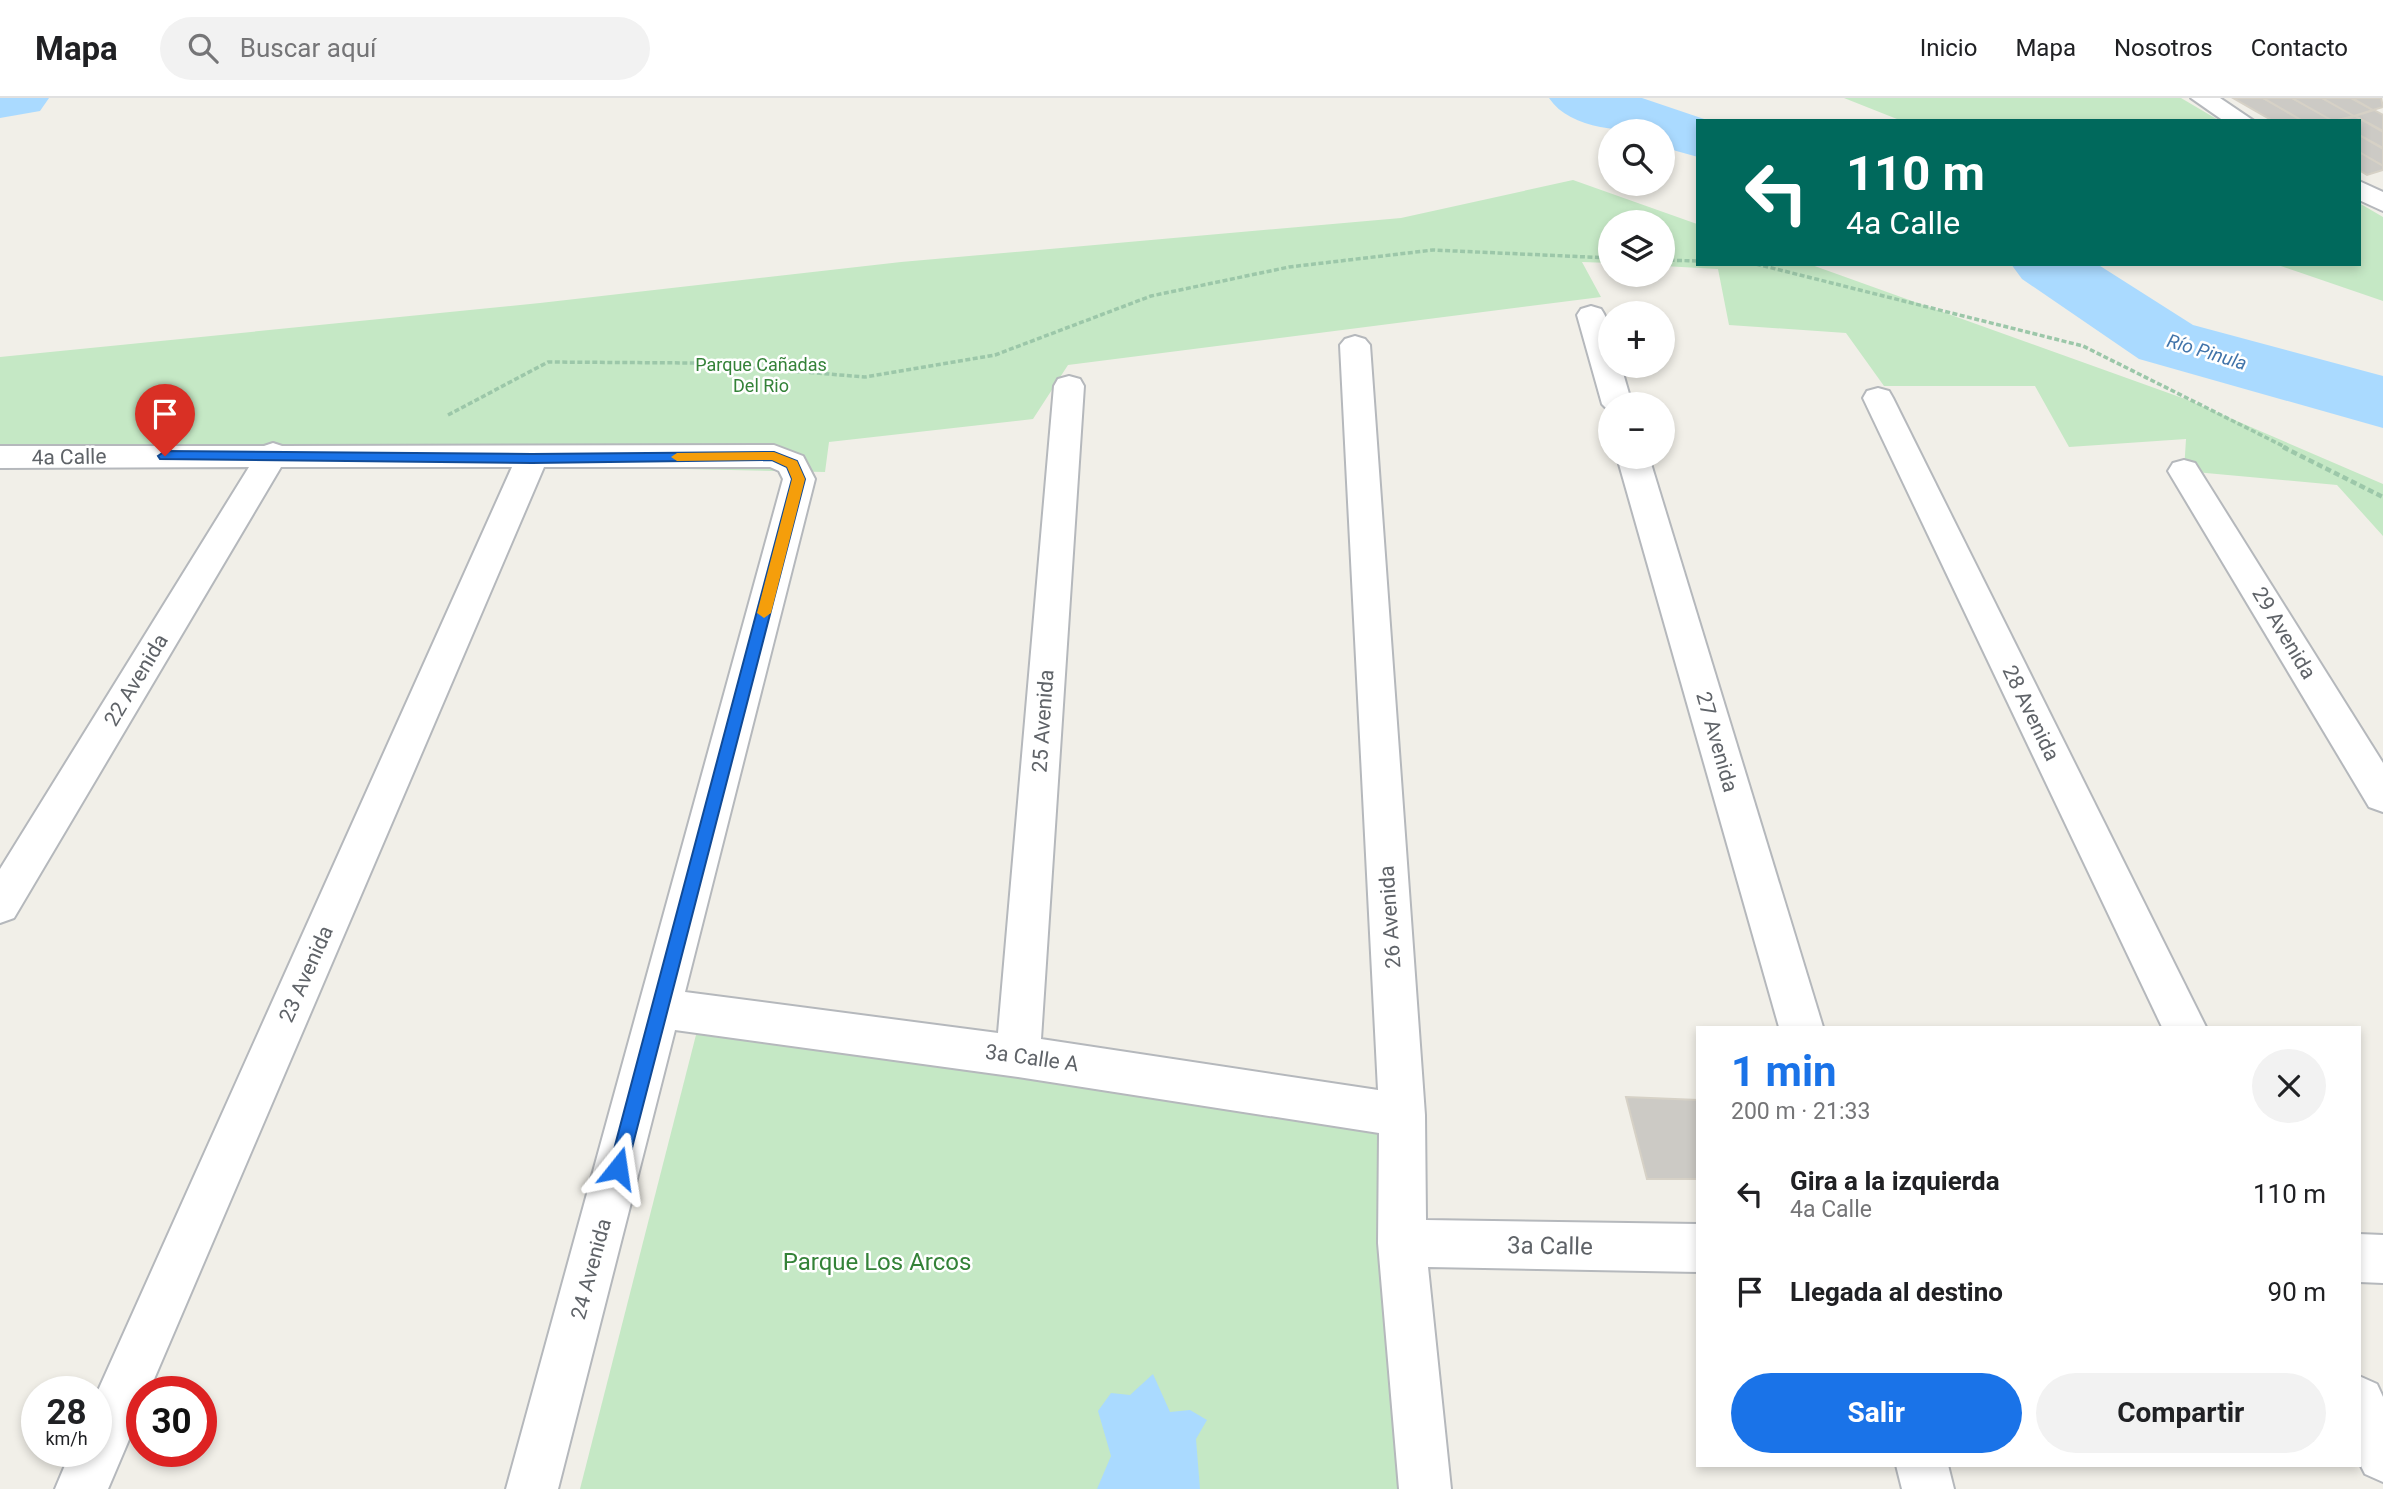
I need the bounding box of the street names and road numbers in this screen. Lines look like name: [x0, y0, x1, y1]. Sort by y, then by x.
street label: 4a Calle: [31, 444, 107, 470]
street label: 29 Avenida: [2247, 583, 2321, 683]
street label: 22 Avenida: [99, 630, 173, 730]
street label: 28 Avenida: [1998, 661, 2064, 765]
street label: 25 Avenida: [1027, 669, 1059, 773]
street label: 27 Avenida: [1691, 689, 1743, 795]
street label: 26 Avenida: [1374, 865, 1406, 969]
street label: 23 Avenida: [274, 922, 338, 1026]
street label: 3a Calle A: [984, 1040, 1080, 1076]
street label: 24 Avenida: [566, 1216, 616, 1322]
street label: 3a Calle: [1507, 1231, 1593, 1261]

